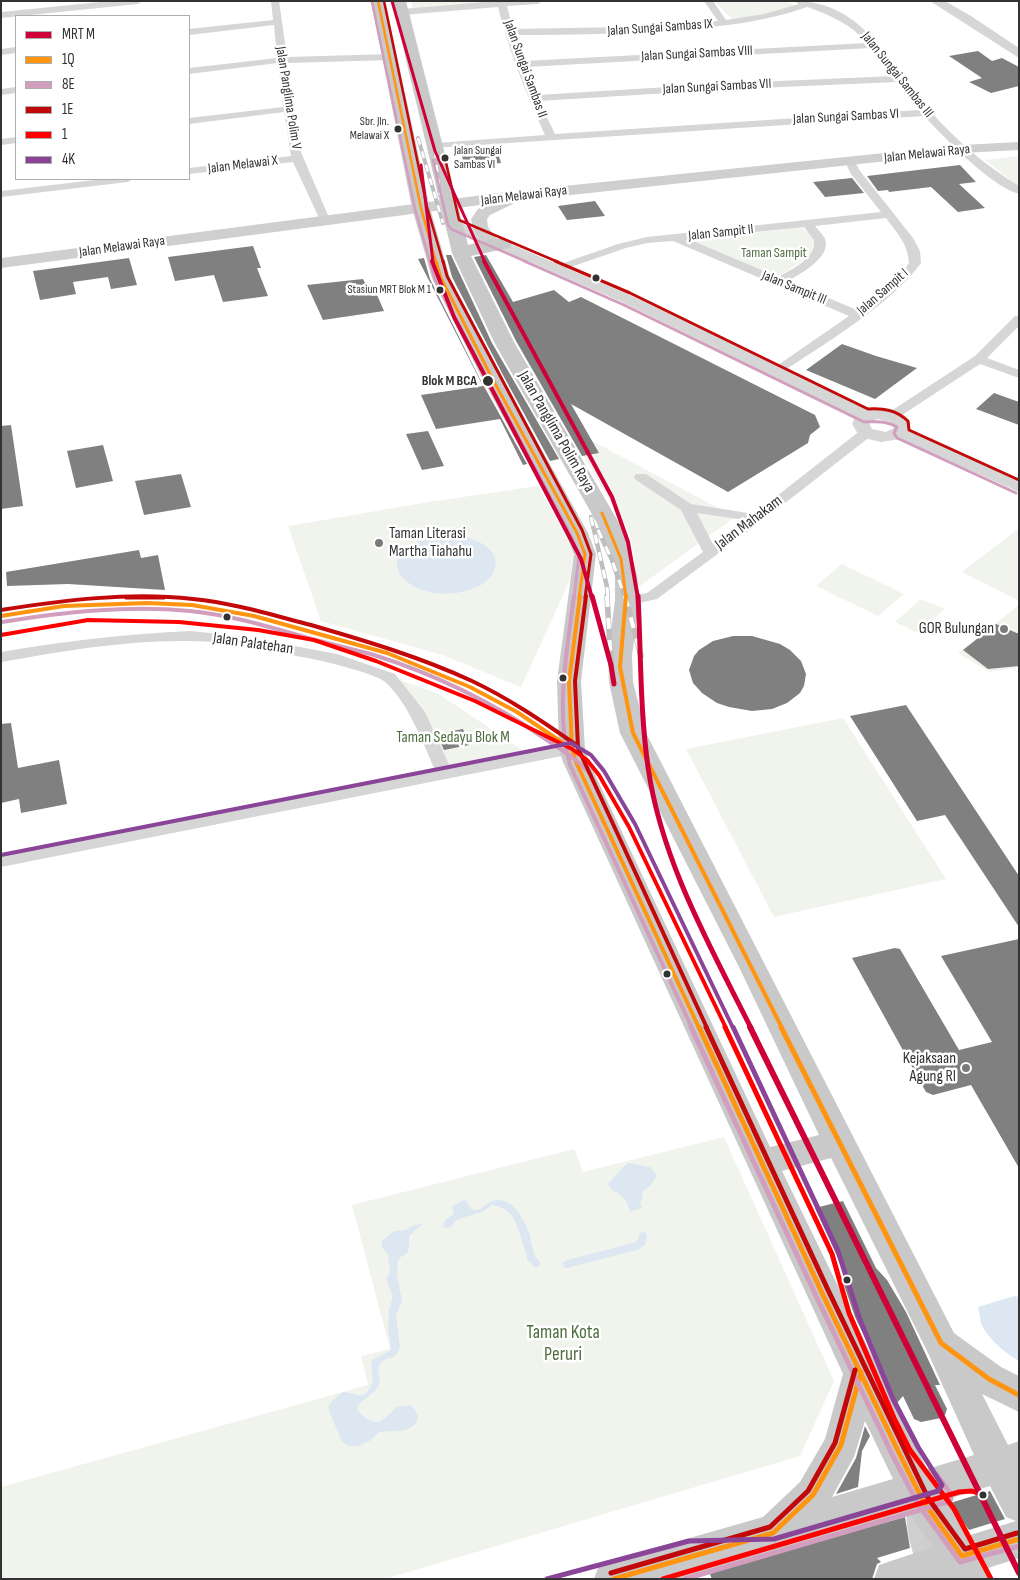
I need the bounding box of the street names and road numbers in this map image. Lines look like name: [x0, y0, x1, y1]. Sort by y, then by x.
street label: Jalan Sungai Sambas IX: [607, 16, 713, 40]
street label: Jalan Sungai Sambas II: [500, 18, 550, 120]
street label: Jalan Sungai Sambas III: [857, 29, 937, 121]
street label: Jalan Sungai Sambas VIII: [641, 43, 753, 65]
street label: Jalan Panglima Polim V: [272, 45, 304, 151]
street label: Jalan Sungai Sambas VII: [662, 76, 772, 98]
street label: Jalan Sungai Sambas VI: [793, 106, 899, 128]
street label: Jalan Melawai Raya: [883, 141, 971, 167]
street label: Jalan Melawai X: [207, 152, 279, 178]
street label: Jalan Melawai Raya: [480, 182, 568, 210]
street label: Jalan Sampit II: [688, 221, 754, 245]
street label: Jalan Melawai Raya: [78, 233, 166, 261]
street label: Jalan Sampit I: [854, 265, 912, 319]
street label: Jalan Sampit III: [759, 267, 829, 309]
street label: Jalan Panglima Polim Raya: [513, 368, 599, 496]
street label: Jalan Mahakam: [712, 492, 786, 554]
street label: Jalan Palatehan: [212, 629, 294, 659]

